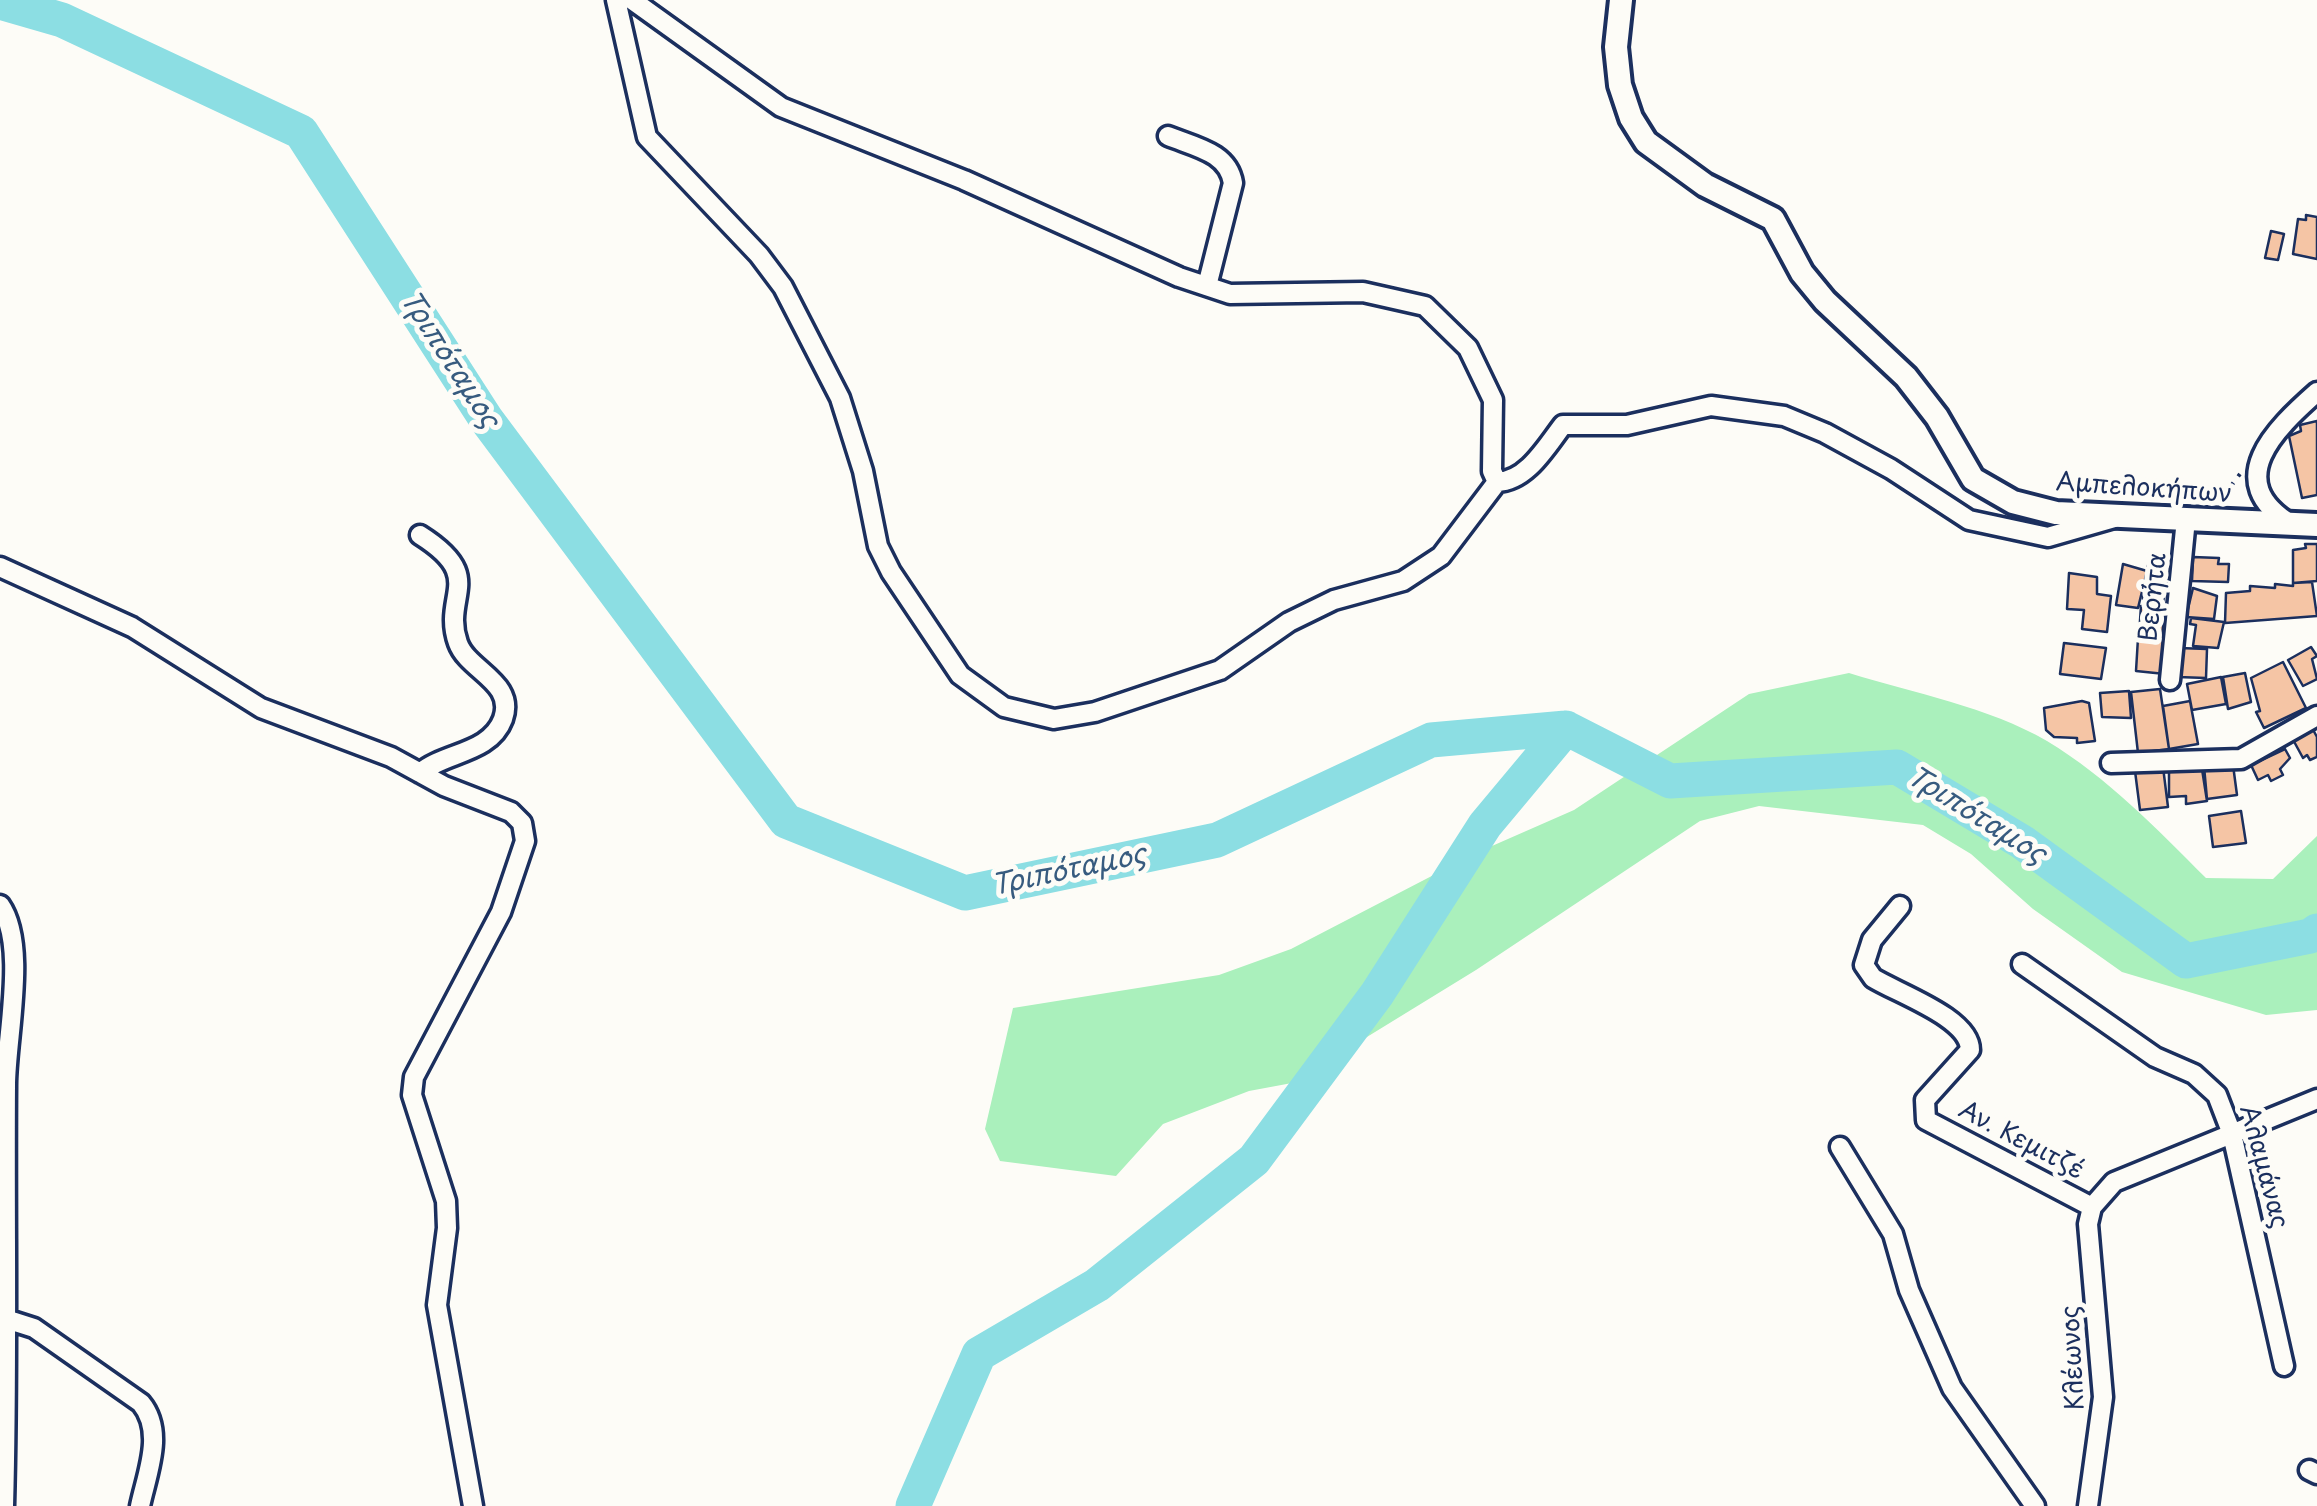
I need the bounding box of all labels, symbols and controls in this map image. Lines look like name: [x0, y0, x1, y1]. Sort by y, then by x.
water label: Τριπόταμος: [392, 285, 506, 435]
street label: Αμπελοκήπων: [2055, 468, 2233, 510]
street label: Βερήτα: [2134, 551, 2174, 643]
water label: Τριπόταμος: [1901, 760, 2051, 872]
water label: Τριπόταμος: [989, 838, 1149, 904]
street label: Αν. Κεμιτζέ: [1953, 1095, 2089, 1187]
street label: Αλαμάνας: [2232, 1102, 2294, 1232]
street label: Κλέωνος: [2056, 1305, 2092, 1411]

